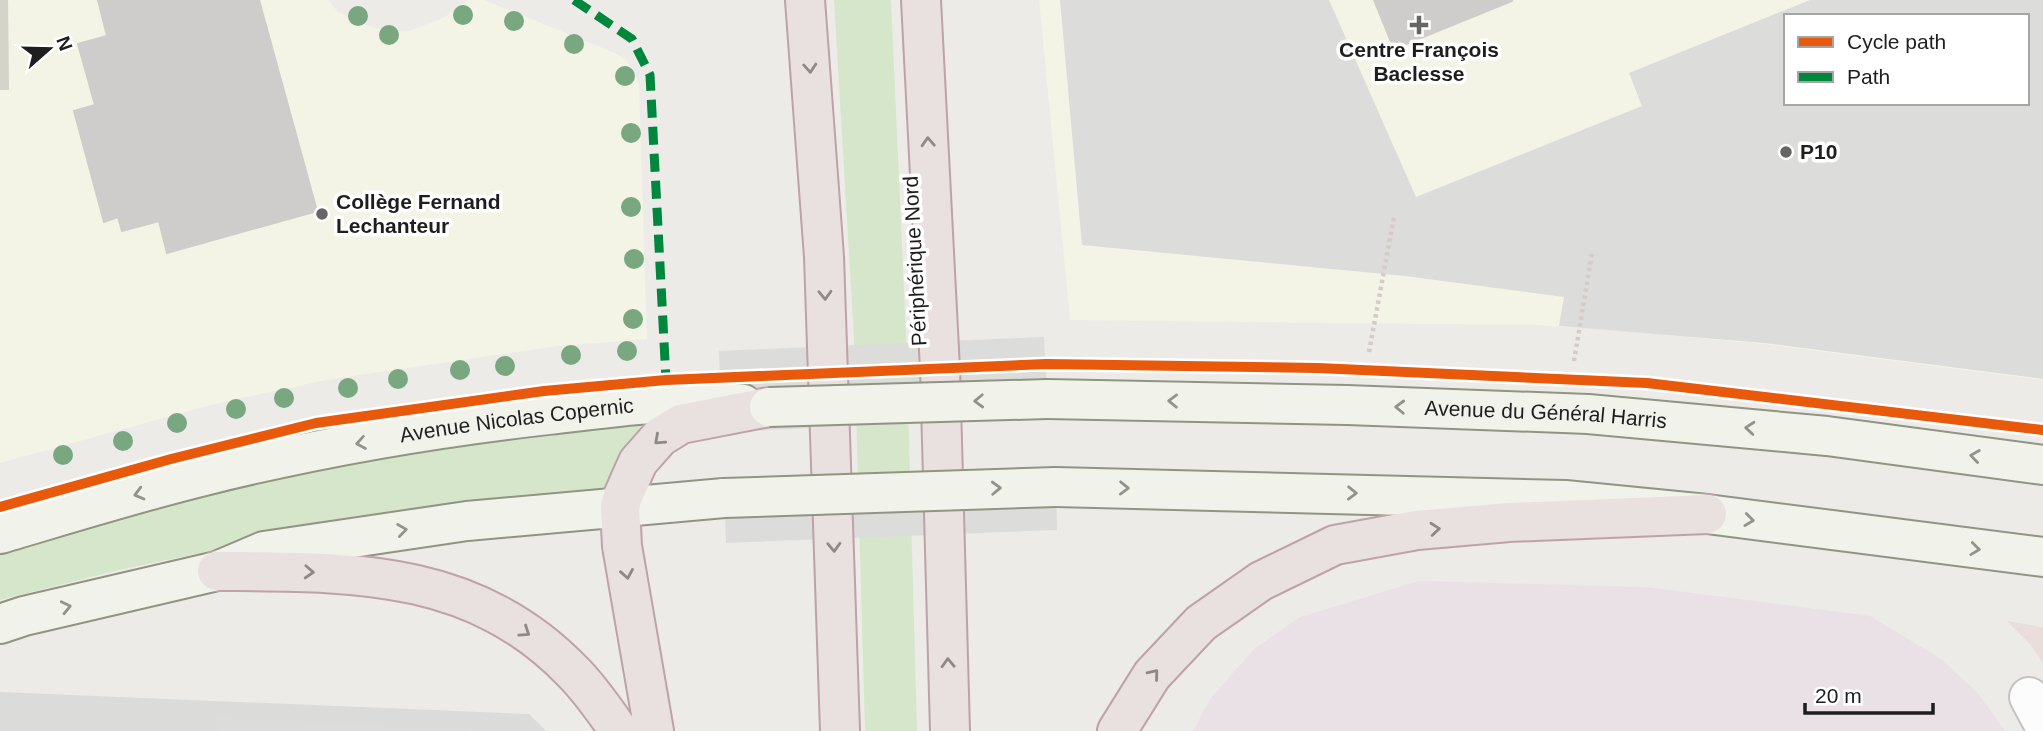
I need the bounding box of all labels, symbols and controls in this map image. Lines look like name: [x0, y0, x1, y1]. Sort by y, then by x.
north arrow: [14, 14, 84, 84]
legend: [1784, 14, 2029, 105]
marker: Centre François Baclesse: [1409, 15, 1429, 35]
text: Cycle path: [1847, 30, 1946, 53]
text: N: [52, 33, 77, 53]
place label: Centre François Baclesse: [1339, 38, 1499, 85]
one-way arrow: [802, 63, 817, 74]
text: Path: [1847, 65, 1890, 88]
one-way arrow: [921, 136, 936, 147]
place label: P10: [1800, 140, 1837, 163]
marker: P10: [1778, 144, 1794, 160]
street label: Périphérique Nord: [899, 175, 930, 347]
place label: Collège Fernand Lechanteur: [336, 190, 501, 237]
marker: Collège Fernand Lechanteur: [314, 206, 330, 222]
one-way arrow: [818, 290, 833, 301]
street label: Avenue Nicolas Copernic: [398, 393, 635, 446]
one-way arrow: [973, 393, 983, 409]
one-way arrow: [1167, 394, 1178, 409]
street label: Avenue du Général Harris: [1424, 396, 1668, 432]
one-way arrow: [1395, 399, 1406, 414]
one-way arrow: [1744, 421, 1755, 436]
one-way arrow: [654, 432, 667, 445]
one-way arrow: [355, 435, 367, 450]
one-way arrow: [1970, 448, 1981, 463]
one-way arrow: [1119, 480, 1130, 495]
one-way arrow: [991, 481, 1002, 496]
one-way arrow: [1346, 485, 1357, 500]
one-way arrow: [133, 486, 145, 500]
one-way arrow: [1744, 512, 1755, 527]
one-way arrow: [1429, 521, 1440, 536]
one-way arrow: [396, 523, 407, 538]
one-way arrow: [1969, 541, 1981, 556]
one-way arrow: [826, 542, 841, 553]
one-way arrow: [304, 565, 315, 580]
one-way arrow: [619, 569, 634, 580]
one-way arrow: [60, 600, 72, 615]
one-way arrow: [517, 624, 530, 636]
one-way arrow: [940, 657, 956, 668]
one-way arrow: [1146, 669, 1159, 681]
scale bar: [1805, 672, 1933, 716]
text: 20 m: [1815, 684, 1862, 707]

